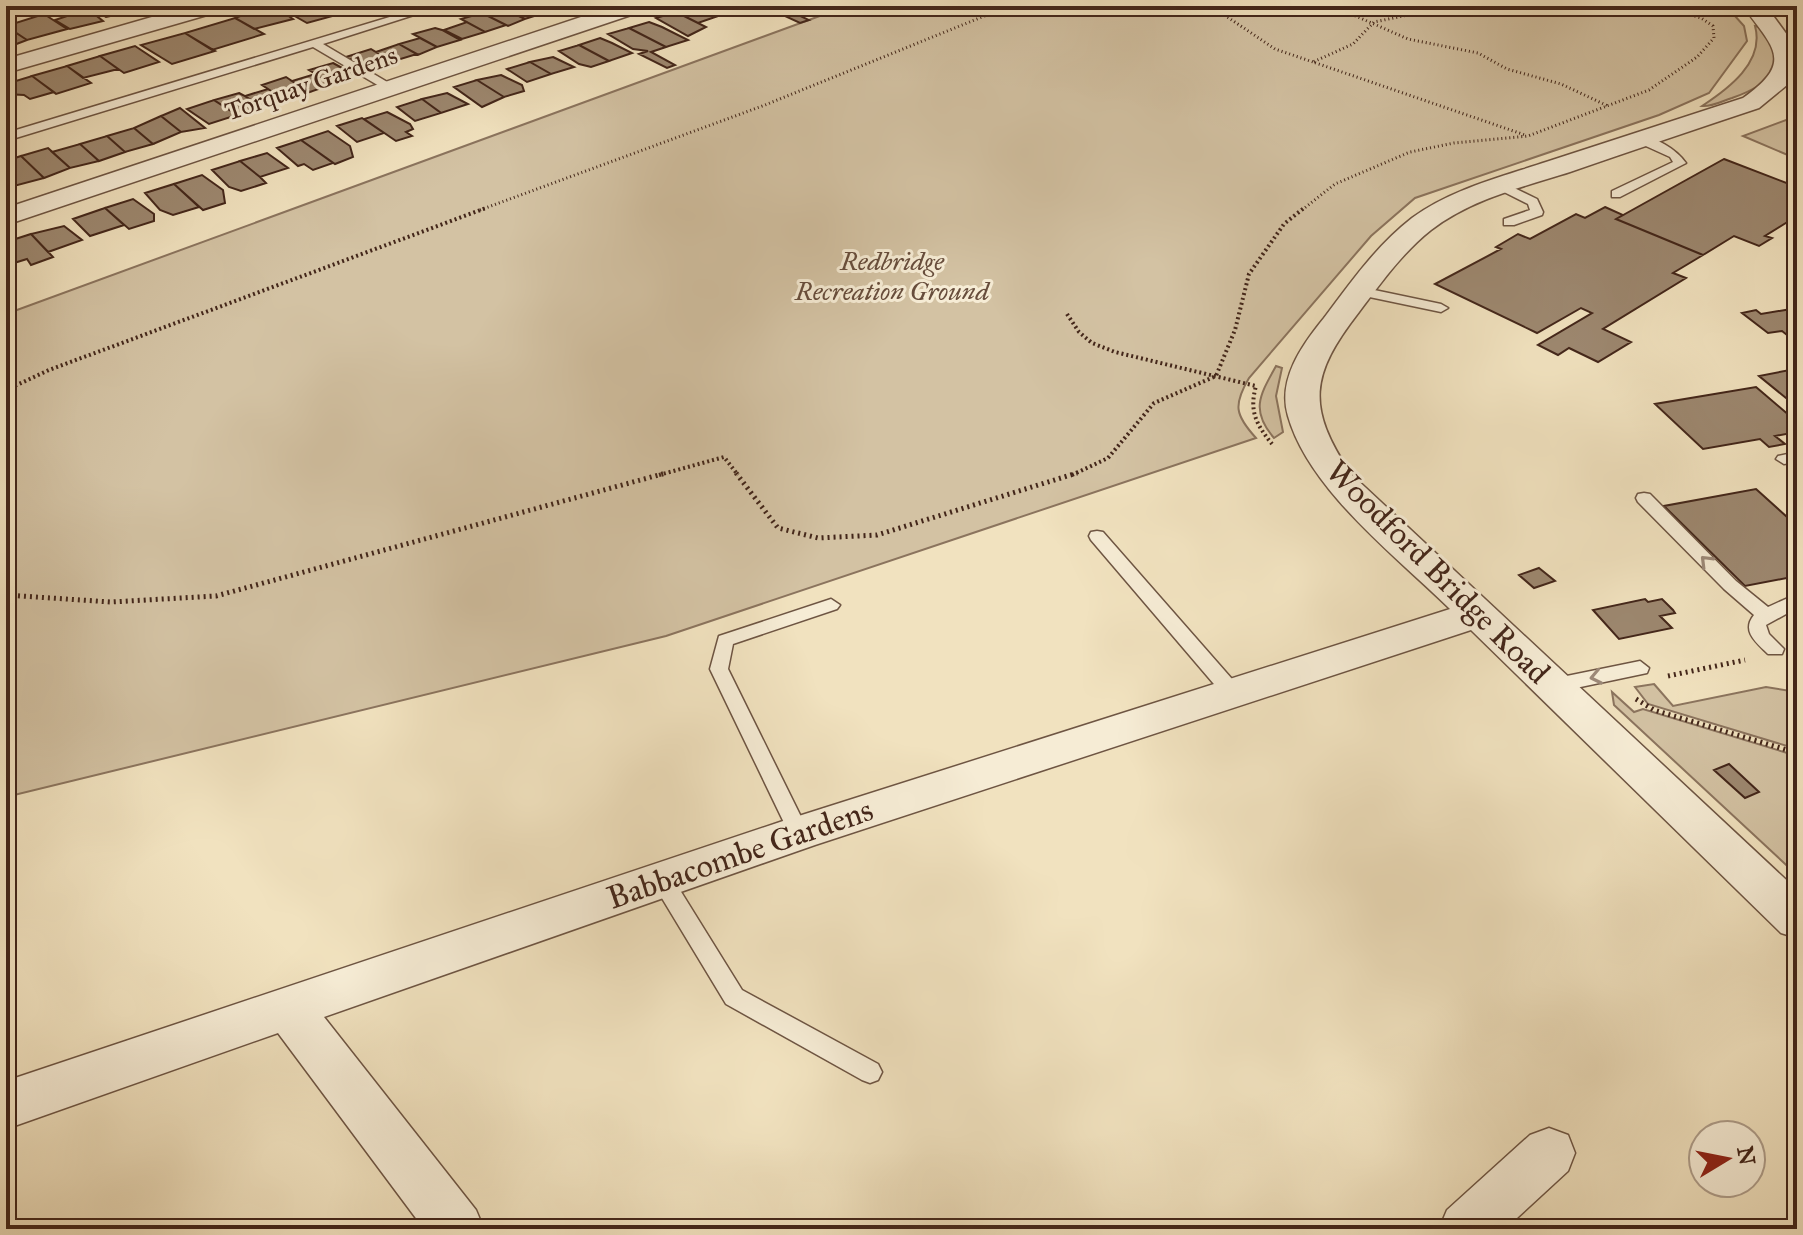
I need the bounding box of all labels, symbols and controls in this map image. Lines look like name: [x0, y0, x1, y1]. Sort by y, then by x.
street label: Torquay Gardens: [221, 39, 401, 127]
park label: Redbridge Recreation Ground: [794, 245, 990, 307]
street label: Woodford Bridge Road: [1318, 452, 1558, 692]
one-way arrow: [1701, 556, 1715, 570]
one-way arrow: [1590, 668, 1603, 685]
street label: Babbacombe Gardens: [602, 790, 878, 918]
north arrow: [1687, 1119, 1767, 1199]
text: N: [1731, 1144, 1761, 1167]

